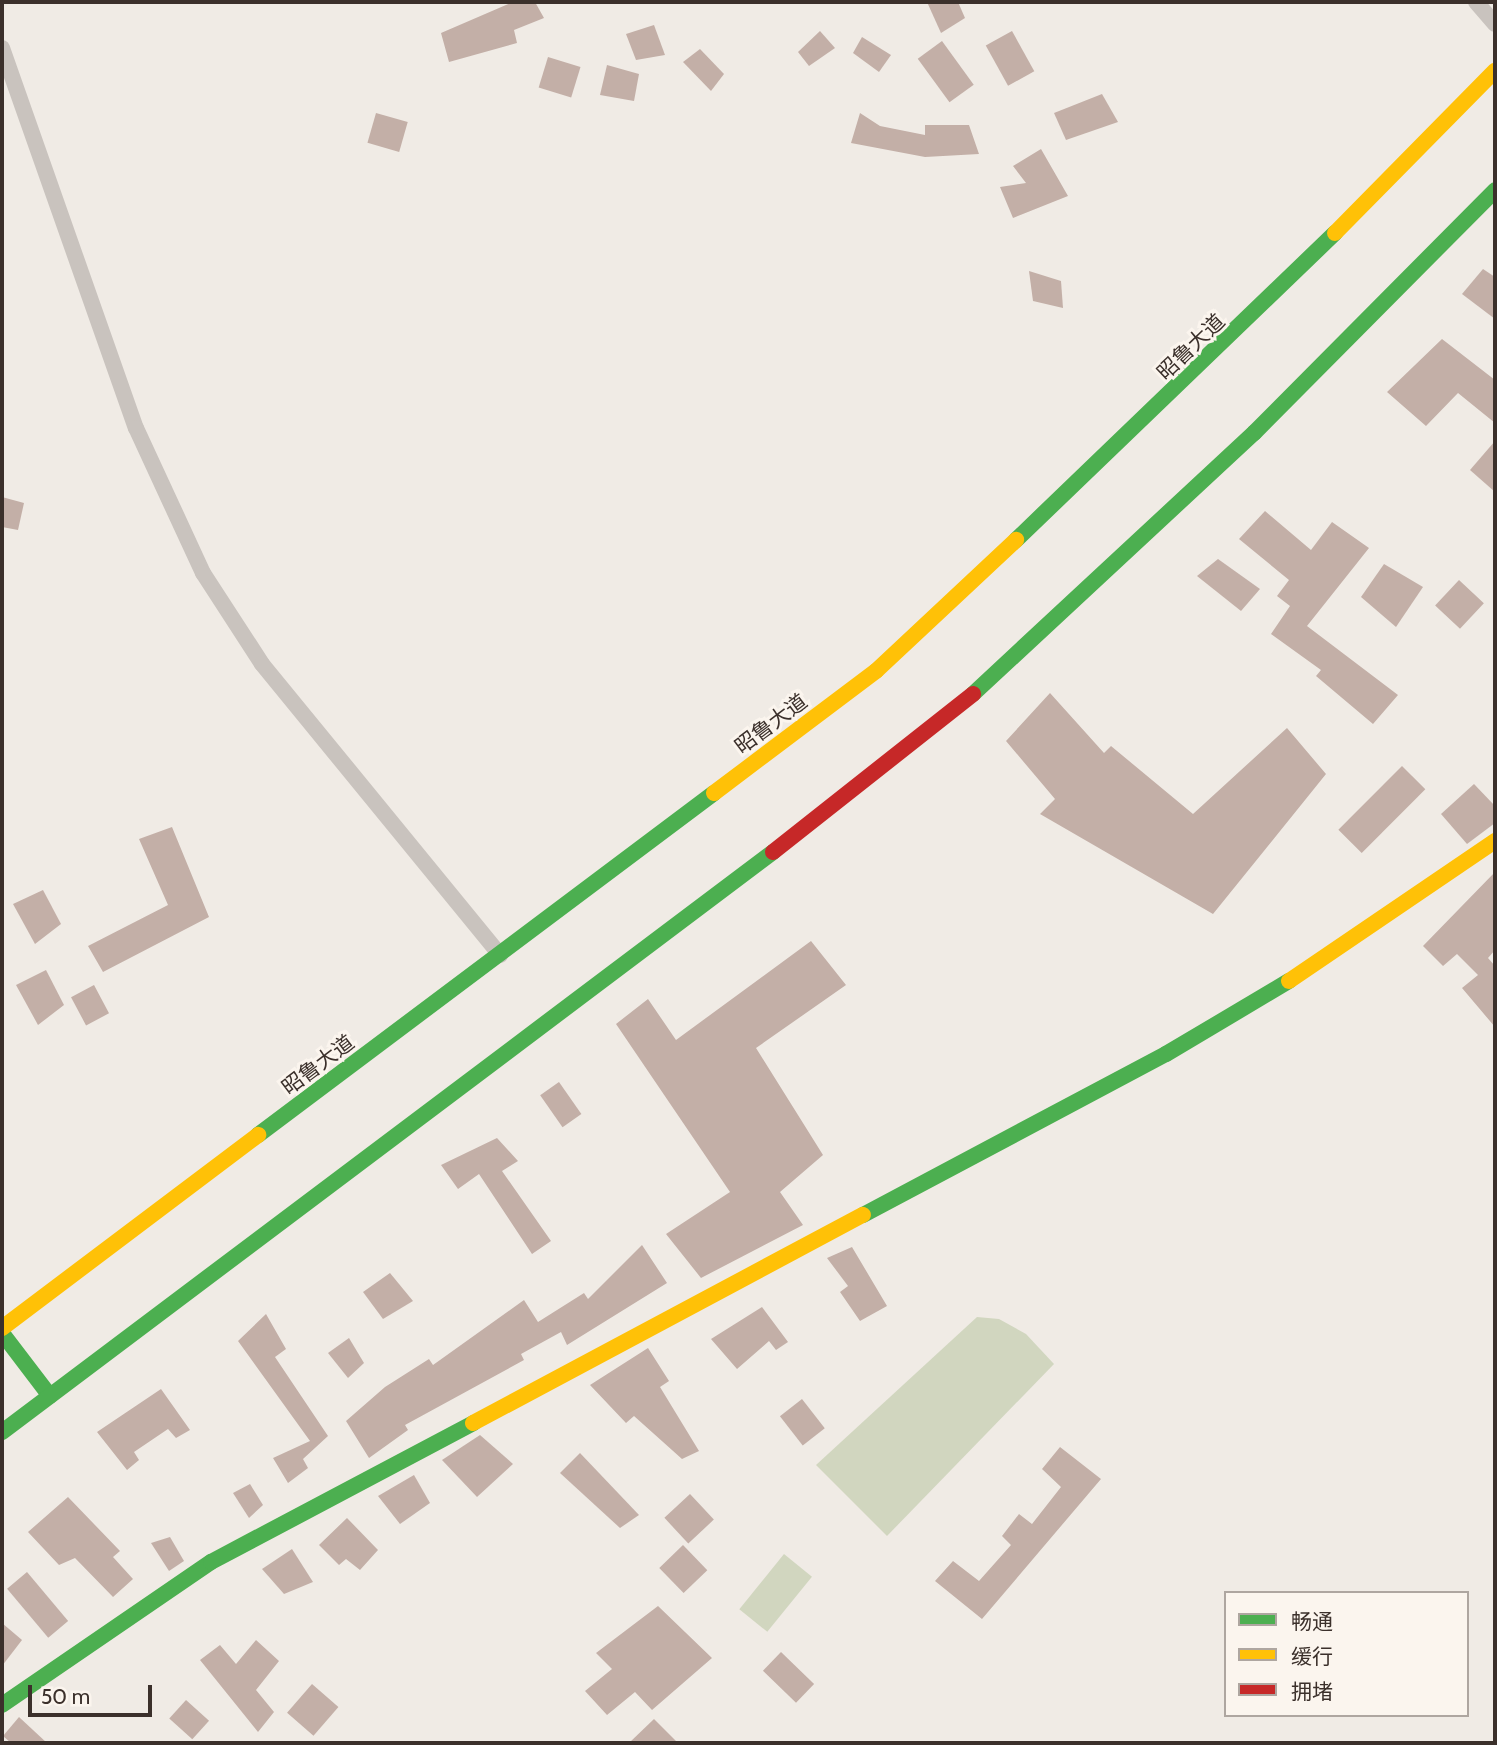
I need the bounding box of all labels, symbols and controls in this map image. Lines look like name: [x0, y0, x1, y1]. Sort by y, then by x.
street label: 昭鲁大道: [1152, 309, 1230, 385]
street label: 昭鲁大道: [730, 689, 812, 759]
street label: 昭鲁大道: [277, 1030, 359, 1100]
legend: [1224, 1591, 1469, 1717]
text: 畅通: [1291, 1609, 1333, 1634]
text: 缓行: [1291, 1644, 1333, 1669]
scale bar: [32, 1672, 156, 1716]
text: 拥堵: [1291, 1679, 1333, 1704]
text: 50 m: [41, 1684, 90, 1709]

